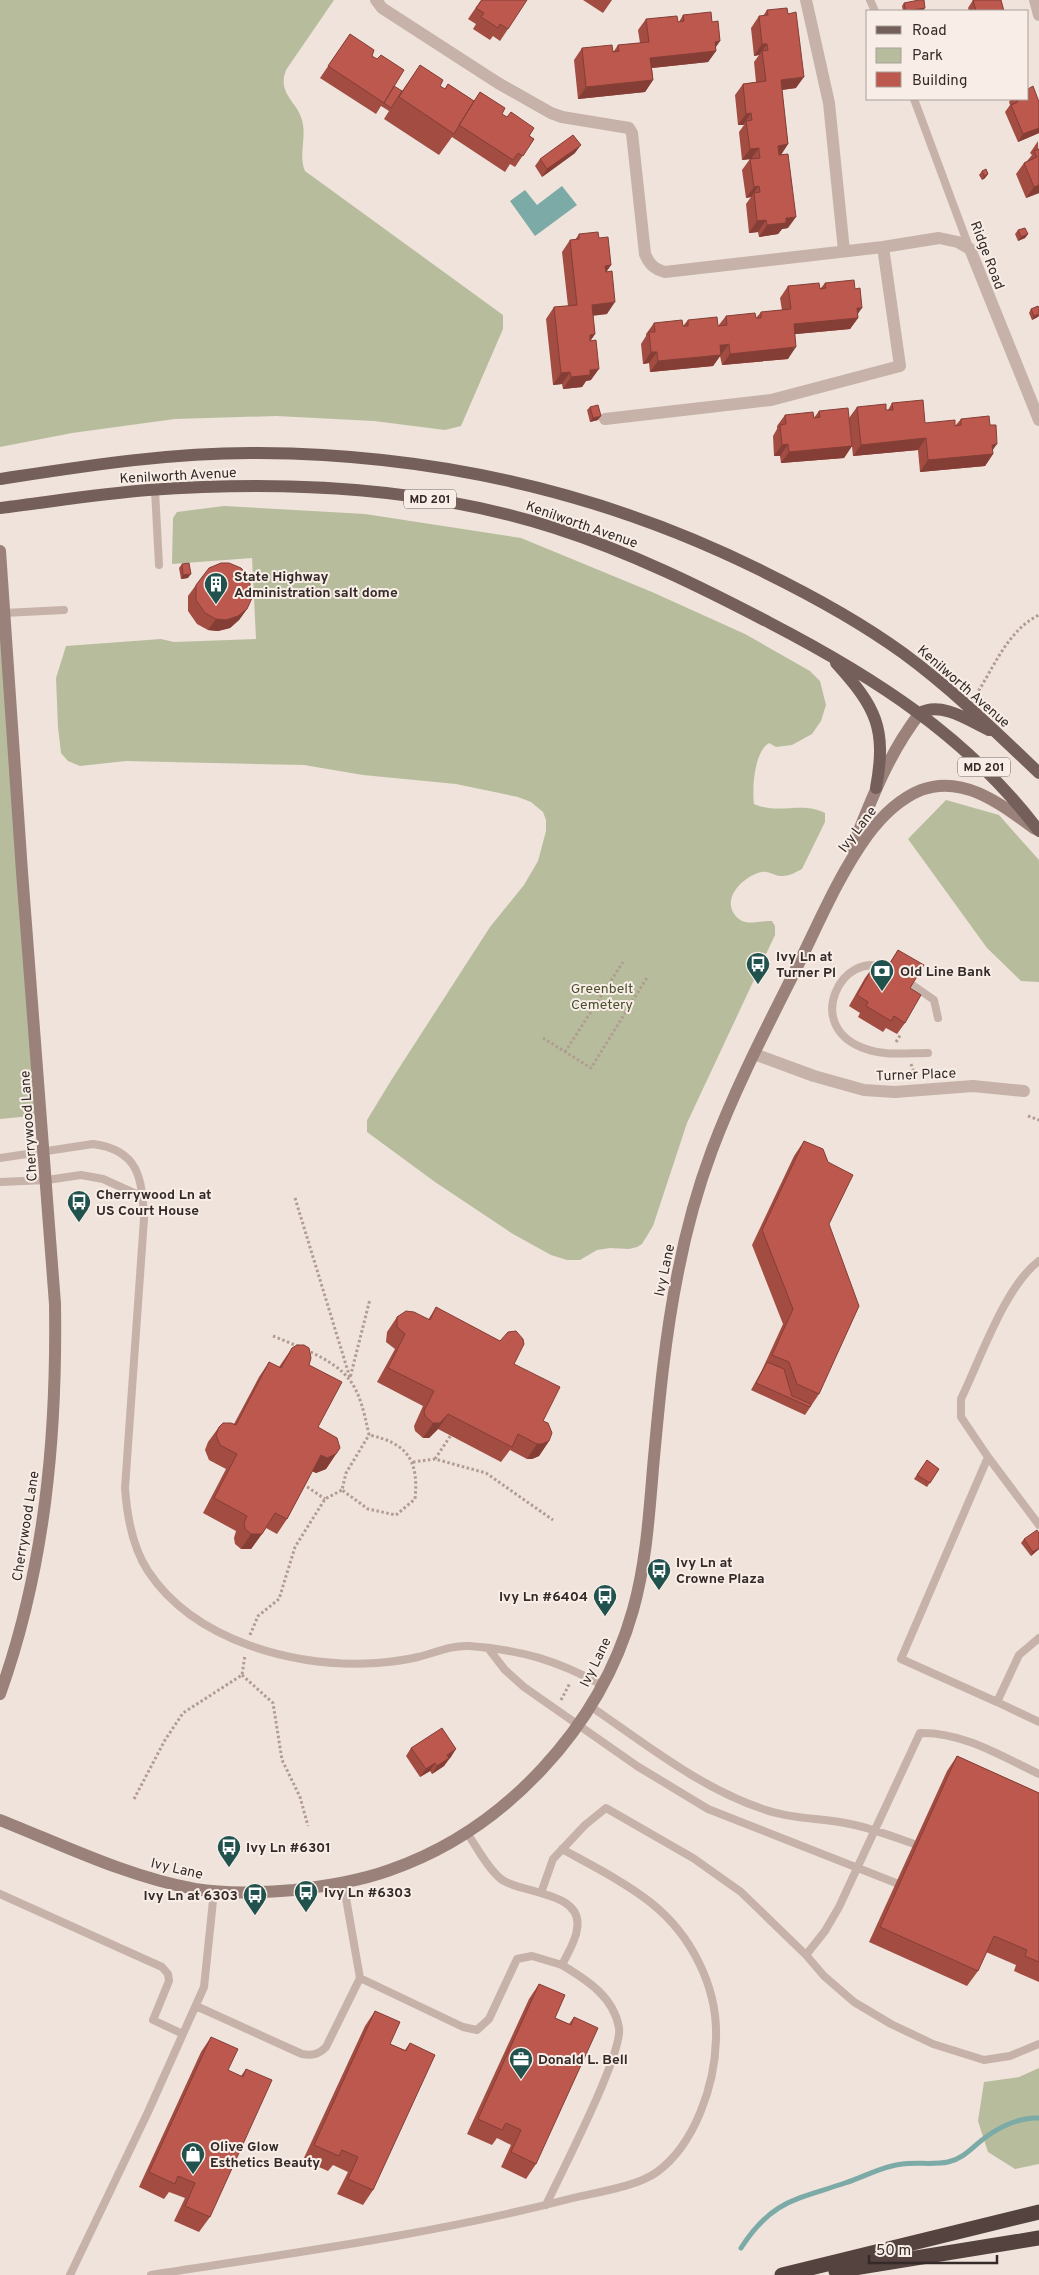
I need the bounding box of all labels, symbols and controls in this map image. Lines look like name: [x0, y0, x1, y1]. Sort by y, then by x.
legend: [866, 10, 1029, 100]
text: Road: [912, 22, 947, 41]
text: Park: [912, 47, 943, 66]
text: Building: [912, 72, 967, 91]
street label: Ridge Road: [966, 219, 1007, 292]
street label: Kenilworth Avenue: [119, 465, 237, 488]
road number: MD 201: [404, 489, 456, 508]
street label: Kenilworth Avenue: [523, 498, 640, 553]
place label: State Highway Administration salt dome: [234, 569, 398, 602]
building icon: State Highway Administration salt dome: [203, 571, 229, 605]
street label: Kenilworth Avenue: [913, 642, 1013, 732]
road number: MD 201: [958, 758, 1010, 776]
street label: Ivy Lane: [835, 804, 881, 856]
place label: Ivy Ln at Turner Pl: [776, 949, 836, 982]
bus stop icon: Ivy Ln at Turner Pl: [745, 951, 771, 985]
bank icon: Old Line Bank: [869, 958, 895, 992]
place label: Old Line Bank: [900, 964, 991, 981]
park label: Greenbelt Cemetery: [571, 981, 633, 1014]
street label: Turner Place: [876, 1066, 956, 1085]
street label: Cherrywood Lane: [17, 1070, 42, 1182]
place label: Cherrywood Ln at US Court House: [96, 1187, 212, 1220]
bus stop icon: Cherrywood Ln at US Court House: [66, 1189, 92, 1223]
street label: Ivy Lane: [652, 1243, 679, 1298]
street label: Cherrywood Lane: [9, 1470, 44, 1583]
place label: Ivy Ln at Crowne Plaza: [676, 1555, 765, 1588]
bus stop icon: Ivy Ln at Crowne Plaza: [646, 1557, 672, 1591]
bus stop icon: Ivy Ln #6404: [592, 1583, 618, 1617]
place label: Ivy Ln #6404: [499, 1589, 588, 1606]
street label: Ivy Lane: [577, 1635, 616, 1690]
bus stop icon: Ivy Ln #6301: [216, 1834, 242, 1868]
place label: Ivy Ln #6301: [246, 1840, 331, 1857]
street label: Ivy Lane: [149, 1855, 205, 1884]
bus stop icon: Ivy Ln #6303: [293, 1879, 319, 1913]
bus stop icon: Ivy Ln at 6303: [242, 1882, 268, 1916]
place label: Ivy Ln #6303: [324, 1885, 412, 1902]
place label: Ivy Ln at 6303: [144, 1888, 238, 1905]
office icon: Donald L. Bell: [508, 2046, 534, 2080]
place label: Donald L. Bell: [538, 2052, 628, 2069]
place label: Olive Glow Esthetics Beauty: [210, 2139, 320, 2172]
shop icon: Olive Glow Esthetics Beauty: [180, 2141, 206, 2175]
scale bar: [869, 2232, 996, 2264]
text: 50 m: [876, 2242, 911, 2261]

